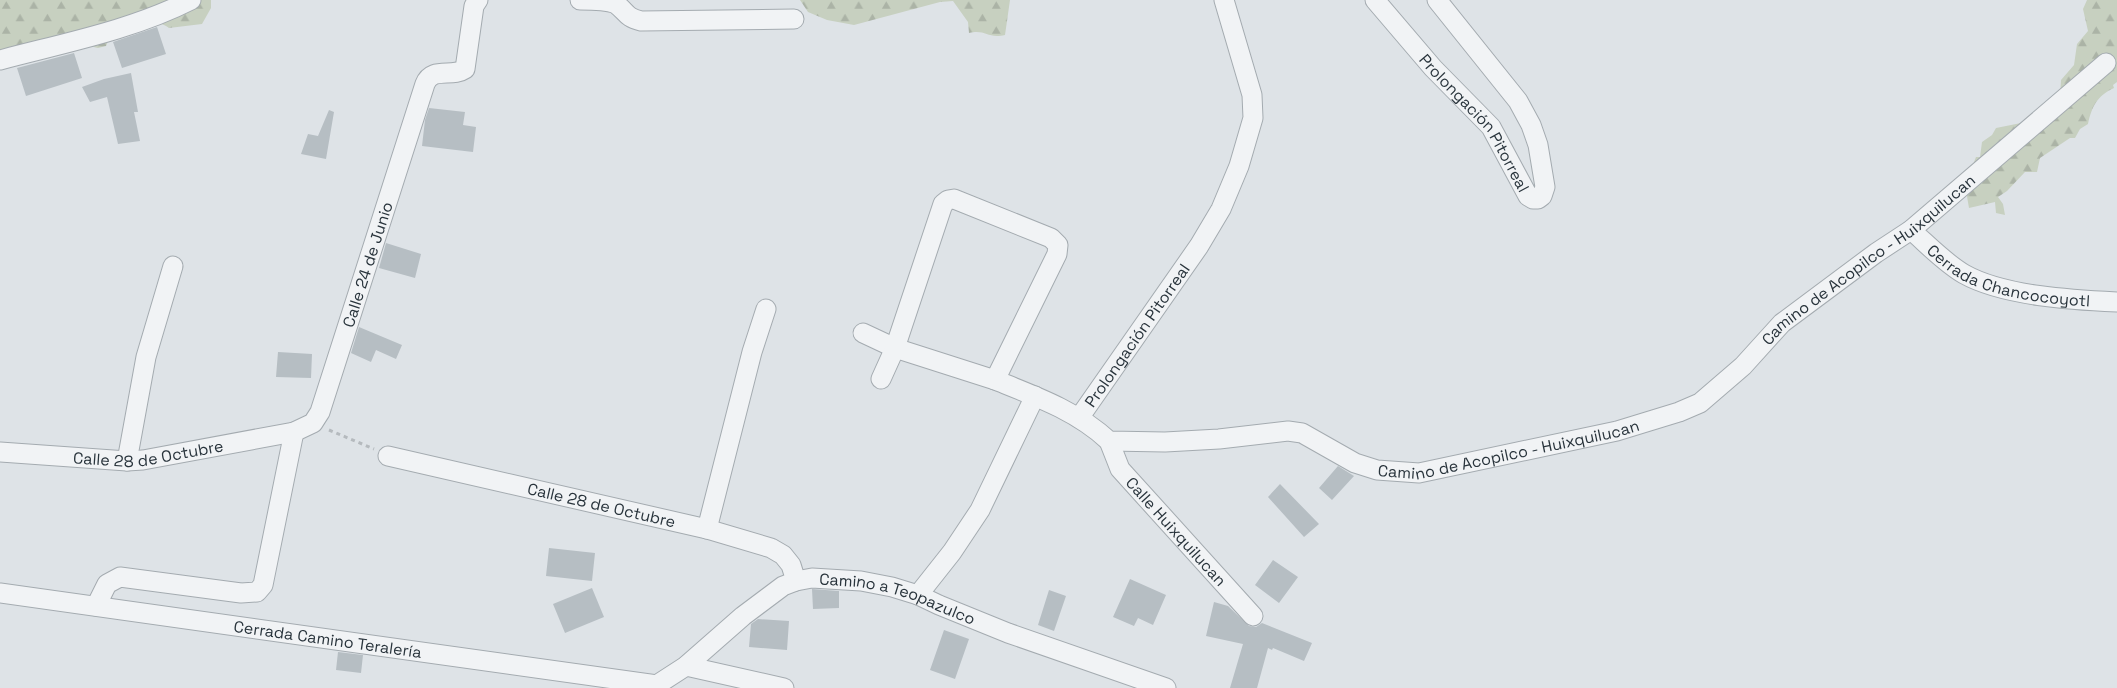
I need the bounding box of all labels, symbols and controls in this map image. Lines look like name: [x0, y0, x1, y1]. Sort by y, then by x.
street label: Prolongación Pitorreal: [1415, 49, 1534, 195]
street label: Camino de Acopilco - Huixquilucan: [1757, 169, 1979, 349]
street label: Calle 24 de Junio: [337, 199, 397, 330]
street label: Cerrada Chancocoyotl: [1923, 239, 2091, 311]
street label: Prolongación Pitorreal: [1079, 259, 1194, 411]
street label: Camino de Acopilco - Huixquilucan: [1377, 414, 1642, 484]
street label: Calle 28 de Octubre: [72, 435, 225, 472]
street label: Calle Huixquilucan: [1121, 472, 1231, 590]
street label: Calle 28 de Octubre: [525, 478, 678, 532]
street label: Camino a Teopazulco: [819, 568, 979, 629]
street label: Cerrada Camino Teralería: [232, 615, 423, 662]

